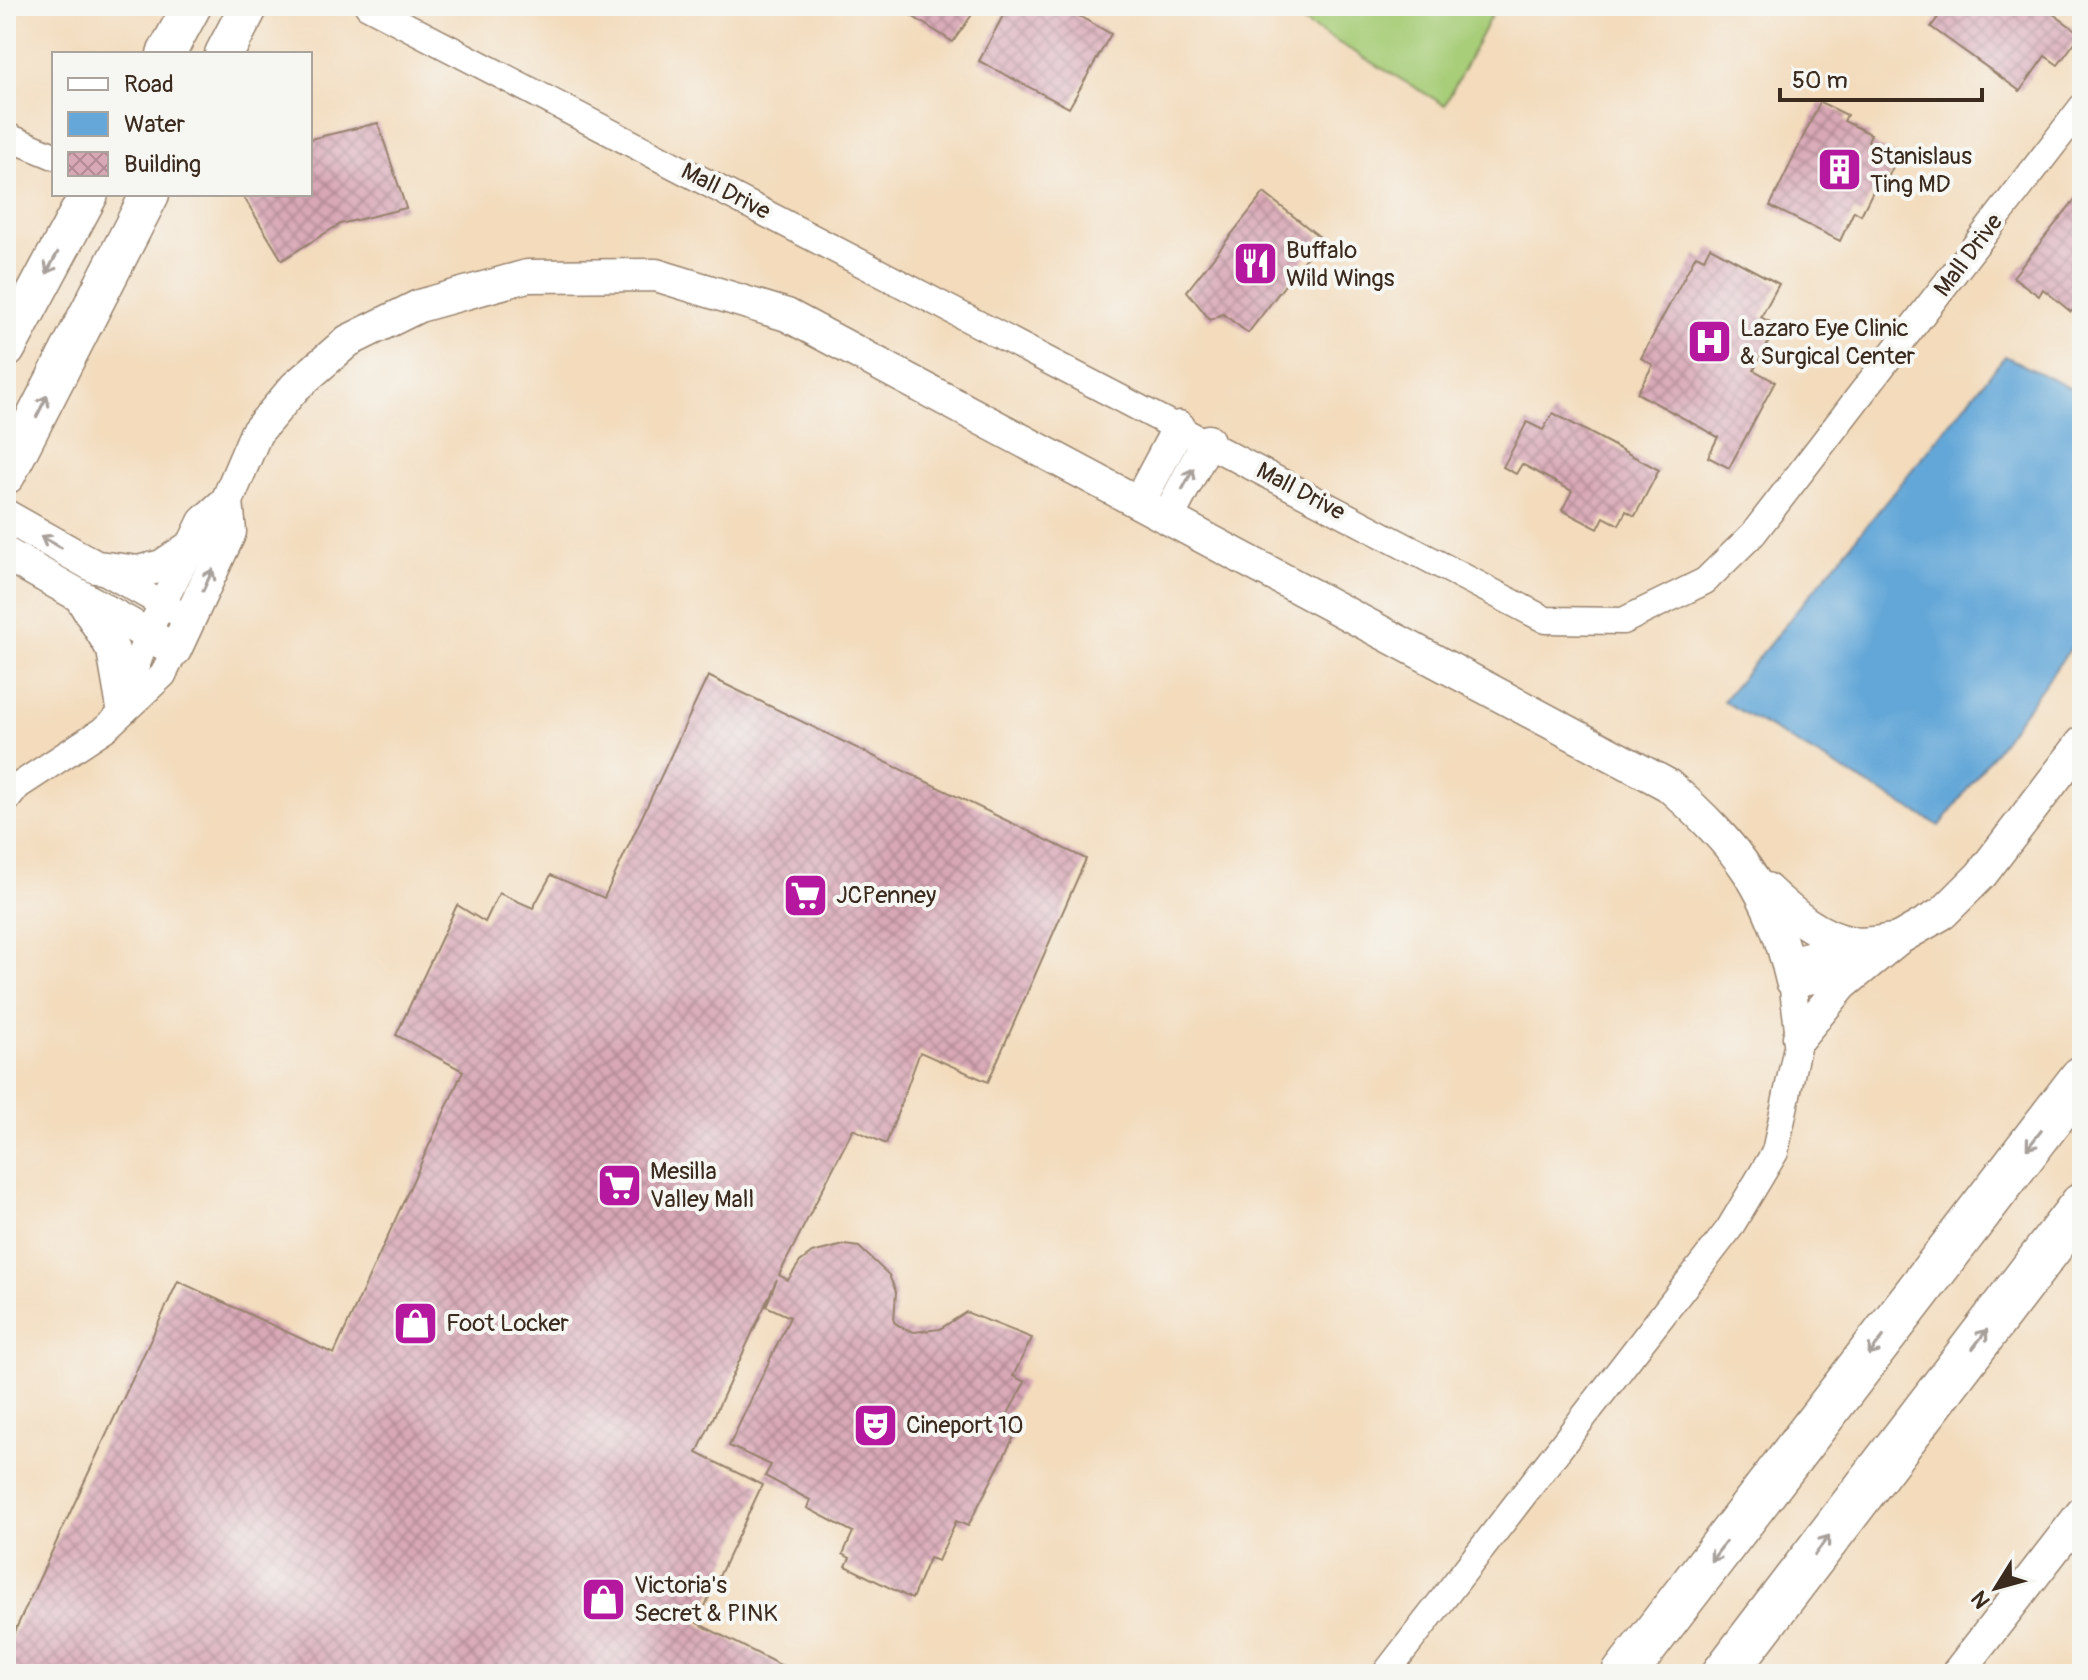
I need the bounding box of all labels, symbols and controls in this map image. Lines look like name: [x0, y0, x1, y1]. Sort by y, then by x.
legend: [52, 52, 312, 196]
scale bar: [1780, 52, 1982, 102]
text: 50 m: [1792, 66, 1848, 95]
text: Road: [124, 70, 174, 99]
text: Water: [124, 110, 185, 139]
place label: Stanislaus Ting MD: [1870, 142, 1972, 199]
building icon: Stanislaus Ting MD: [1815, 146, 1863, 194]
text: Building: [124, 150, 201, 179]
street label: Mall Drive: [676, 157, 775, 226]
street label: Mall Drive: [1928, 208, 2009, 302]
place label: Buffalo Wild Wings: [1286, 236, 1395, 293]
restaurant icon: Buffalo Wild Wings: [1231, 240, 1279, 288]
one-way arrow: [44, 250, 60, 274]
place label: Lazaro Eye Clinic & Surgical Center: [1740, 314, 1915, 371]
hospital icon: Lazaro Eye Clinic & Surgical Center: [1685, 318, 1733, 366]
one-way arrow: [34, 394, 50, 418]
street label: Mall Drive: [1251, 456, 1350, 527]
one-way arrow: [1180, 468, 1196, 492]
one-way arrow: [40, 534, 63, 550]
one-way arrow: [201, 568, 216, 592]
supermarket icon: JCPenney: [781, 871, 829, 919]
place label: JCPenney: [836, 881, 936, 910]
one-way arrow: [2026, 1128, 2043, 1150]
place label: Mesilla Valley Mall: [650, 1157, 754, 1214]
supermarket icon: Mesilla Valley Mall: [595, 1161, 643, 1209]
shop icon: Foot Locker: [391, 1299, 439, 1347]
place label: Foot Locker: [446, 1309, 569, 1338]
one-way arrow: [1972, 1329, 1989, 1350]
one-way arrow: [1867, 1335, 1885, 1356]
theatre icon: Cineport 10: [851, 1401, 899, 1449]
place label: Cineport 10: [906, 1411, 1024, 1440]
one-way arrow: [1814, 1535, 1831, 1556]
one-way arrow: [1709, 1541, 1726, 1562]
north arrow: [1956, 1548, 2036, 1628]
place label: Victoria's Secret & PINK: [634, 1571, 778, 1628]
shop icon: Victoria's Secret & PINK: [579, 1575, 627, 1623]
text: N: [1965, 1585, 1996, 1614]

